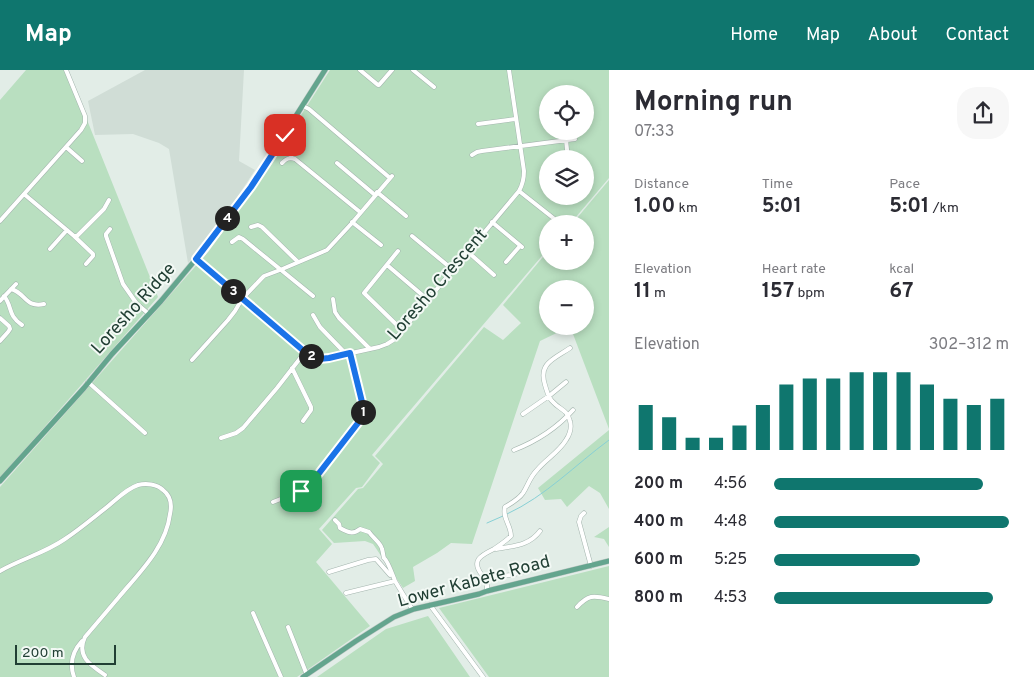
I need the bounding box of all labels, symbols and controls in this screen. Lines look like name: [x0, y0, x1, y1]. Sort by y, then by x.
text: Map: [25, 20, 72, 50]
text: Home: [730, 24, 778, 47]
text: Map: [806, 24, 840, 47]
text: About: [868, 24, 917, 47]
text: Contact: [945, 24, 1009, 47]
map controls: [539, 85, 594, 335]
button: locate: [539, 85, 594, 140]
text: Morning run: [634, 85, 793, 121]
button: share: [957, 87, 1009, 139]
pin: [264, 114, 306, 156]
icon: check: [271, 121, 299, 149]
text: 07:33: [634, 122, 674, 142]
button: layers: [539, 150, 594, 205]
text: Distance: [634, 176, 689, 193]
text: Time: [762, 176, 793, 193]
text: Pace: [889, 176, 920, 193]
text: 1.00: [634, 193, 675, 220]
text: 5:01: [762, 193, 802, 220]
text: 5:01: [889, 193, 929, 220]
text: km: [675, 200, 698, 217]
text: /km: [929, 200, 959, 217]
pin: 4: [214, 206, 240, 230]
text: 4: [223, 210, 232, 227]
button: +: [539, 215, 594, 270]
street label: Loresho Crescent: [383, 224, 493, 346]
street label: Loresho Ridge: [87, 258, 181, 360]
text: Elevation: [634, 261, 692, 278]
text: Heart rate: [762, 261, 826, 278]
text: kcal: [889, 261, 914, 278]
pin: 3: [220, 278, 246, 304]
text: 11: [634, 278, 651, 305]
text: 157: [762, 278, 794, 305]
text: 67: [889, 278, 914, 305]
button: −: [539, 280, 594, 335]
text: 3: [229, 283, 238, 300]
text: m: [651, 285, 666, 302]
text: bpm: [794, 285, 825, 302]
text: Elevation: [634, 335, 700, 355]
text: 302–312 m: [929, 335, 1009, 355]
pin: 2: [298, 344, 324, 368]
text: 2: [307, 348, 316, 365]
pin: 1: [350, 400, 376, 424]
text: 1: [361, 404, 366, 421]
pin: [280, 470, 322, 512]
text: 200 m: [634, 474, 683, 494]
text: 4:56: [714, 474, 747, 494]
icon: arrive: [287, 477, 315, 505]
text: 400 m: [634, 512, 683, 532]
text: 4:48: [714, 512, 747, 532]
text: 600 m: [634, 550, 683, 570]
text: 5:25: [714, 550, 747, 570]
street label: Lower Kabete Road: [395, 551, 553, 613]
text: 800 m: [634, 588, 683, 608]
text: 4:53: [714, 588, 747, 608]
scale bar: [15, 642, 116, 665]
text: 200 m: [22, 645, 64, 662]

